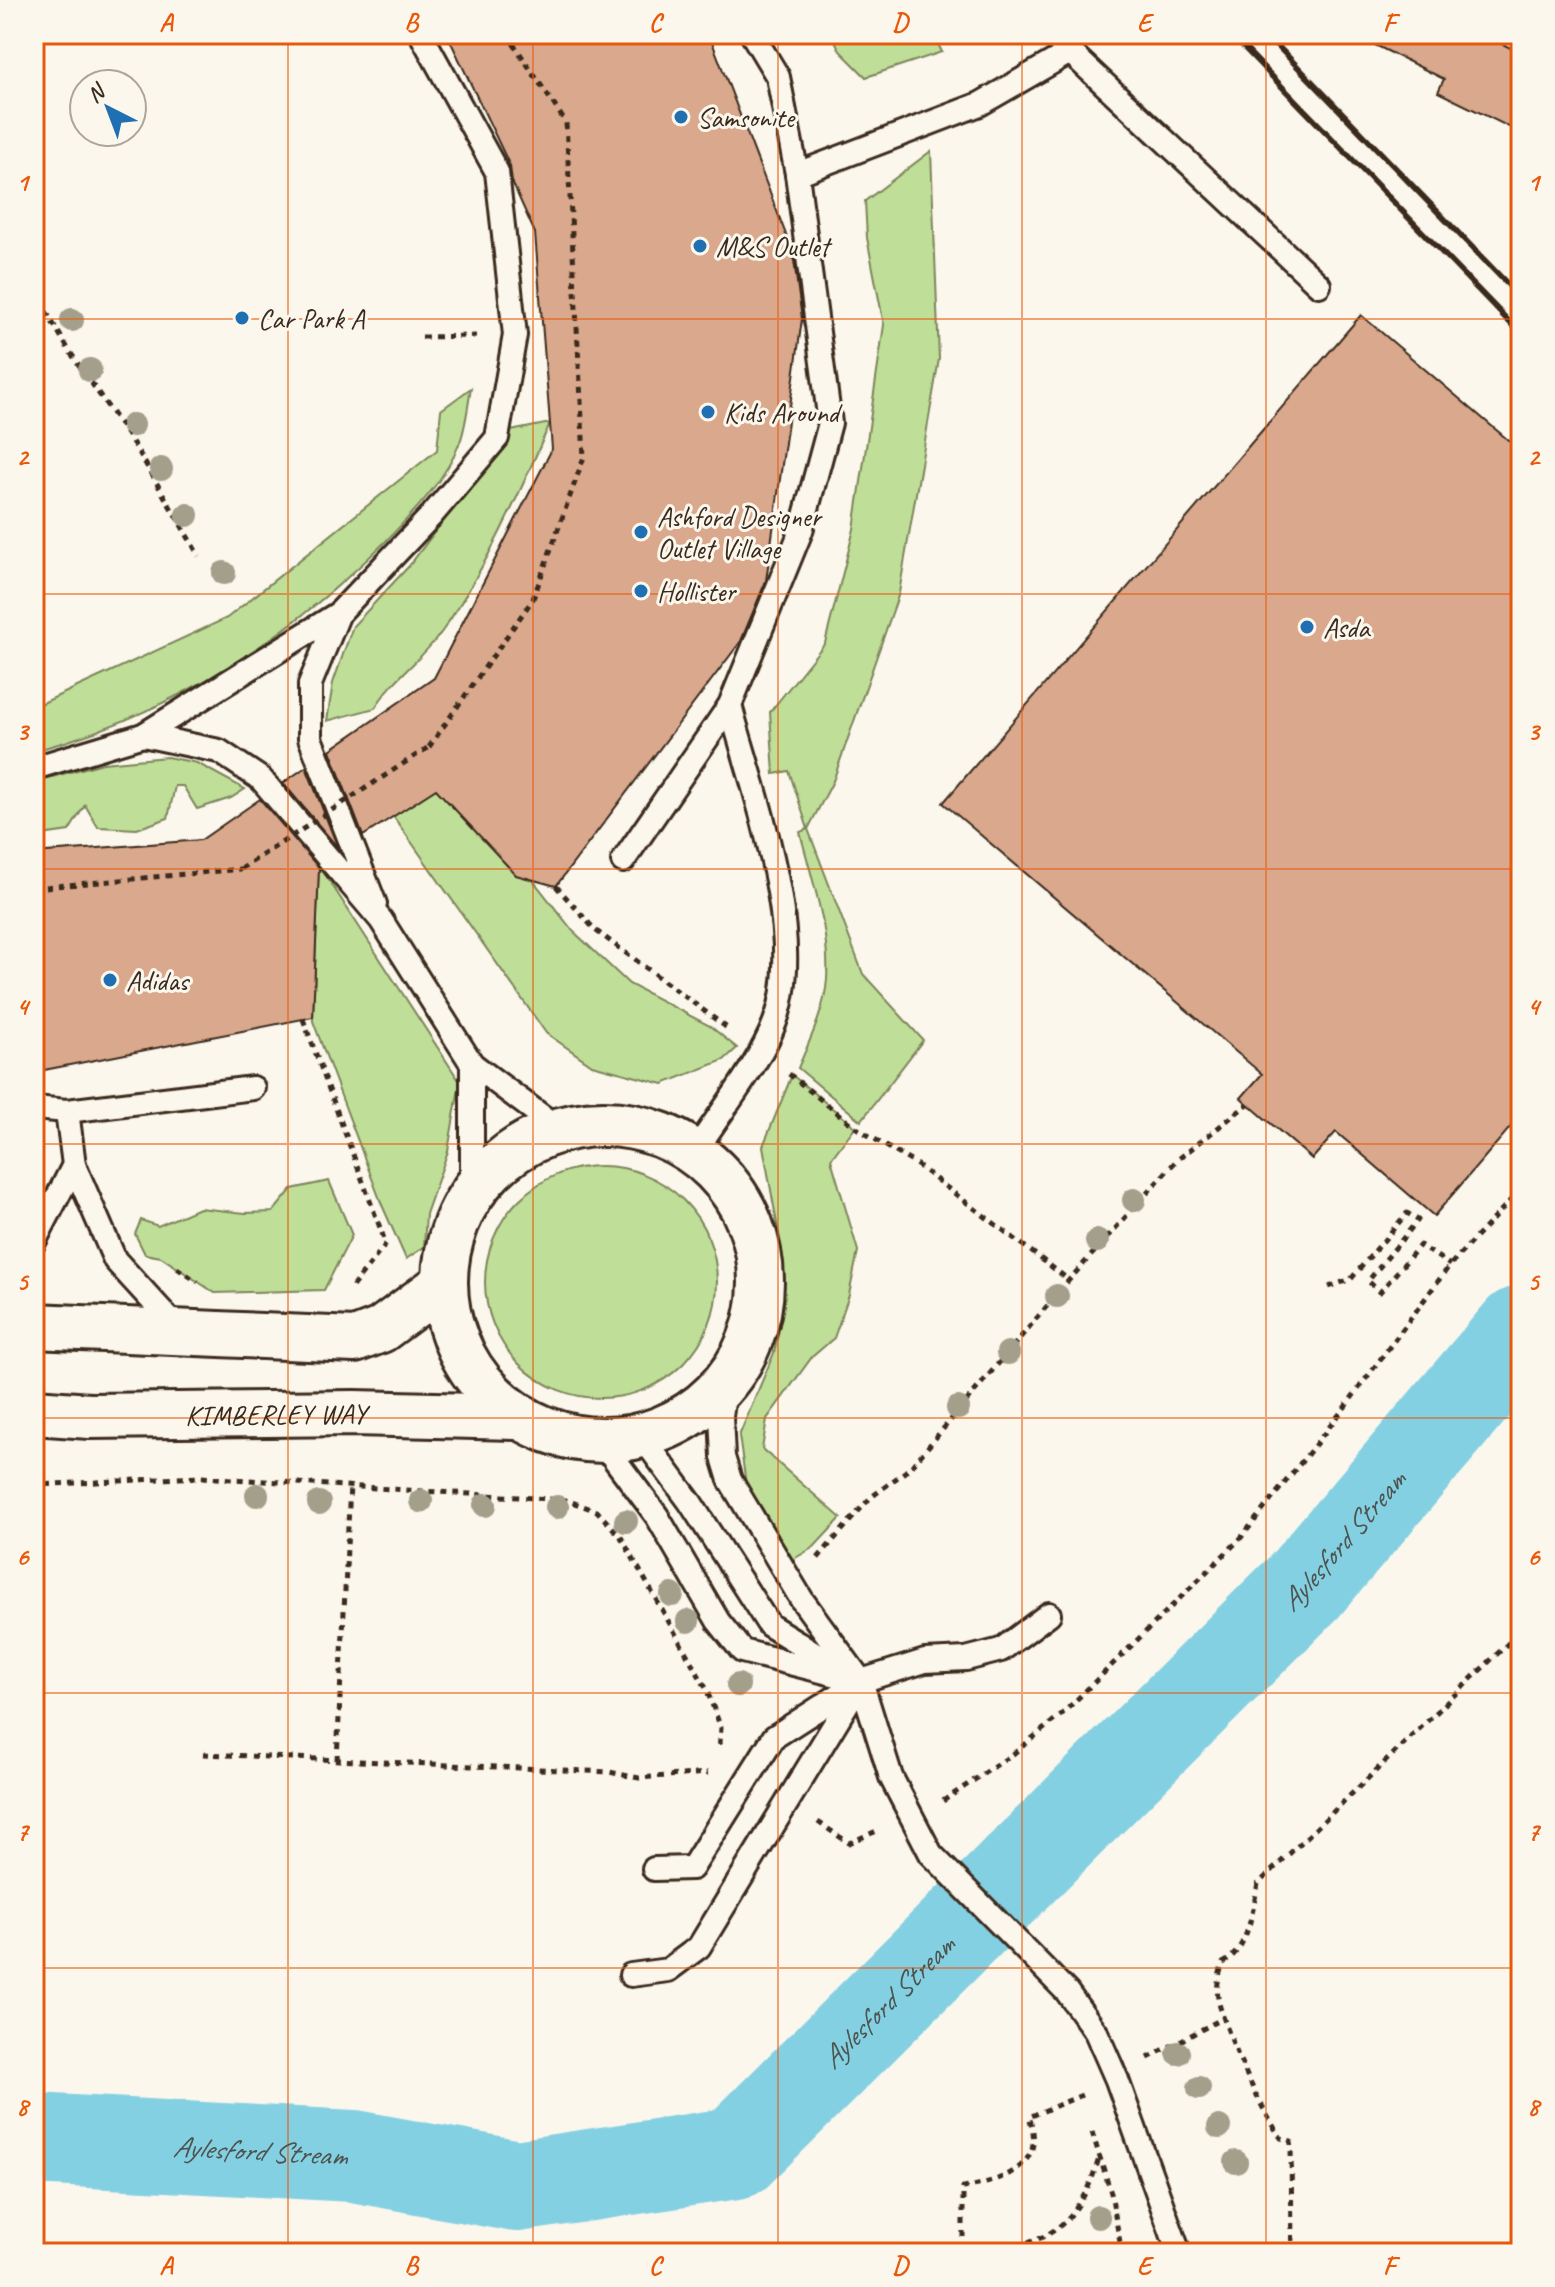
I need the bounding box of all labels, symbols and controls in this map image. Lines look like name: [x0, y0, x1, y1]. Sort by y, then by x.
text: A: [159, 6, 174, 39]
text: B: [404, 6, 420, 39]
text: C: [649, 6, 665, 39]
text: D: [892, 6, 910, 39]
text: E: [1137, 6, 1155, 39]
text: F: [1383, 6, 1401, 39]
north arrow: [68, 68, 148, 148]
text: N: [81, 77, 112, 109]
place label: Samsonite: [697, 100, 796, 135]
marker: Samsonite: [672, 108, 690, 126]
text: 1: [16, 166, 31, 199]
text: 1: [1527, 166, 1542, 199]
place label: M&S Outlet: [716, 229, 833, 264]
marker: M&S Outlet: [691, 237, 709, 255]
place label: Car Park A: [258, 301, 366, 336]
marker: Car Park A: [233, 309, 251, 327]
place label: Kids Around: [724, 395, 843, 430]
marker: Kids Around: [699, 403, 717, 421]
text: 2: [16, 440, 30, 473]
text: 2: [1527, 440, 1541, 473]
place label: Ashford Designer Outlet Village: [657, 499, 823, 566]
marker: Ashford Designer Outlet Village: [632, 523, 650, 541]
place label: Hollister: [657, 574, 737, 609]
marker: Hollister: [632, 582, 650, 600]
place label: Asda: [1323, 610, 1371, 645]
marker: Asda: [1298, 618, 1316, 636]
text: 3: [16, 715, 30, 748]
text: 3: [1527, 715, 1541, 748]
place label: Adidas: [126, 963, 191, 998]
marker: Adidas: [101, 971, 119, 989]
text: 4: [16, 990, 31, 1023]
text: 4: [1527, 990, 1542, 1023]
text: 5: [16, 1265, 30, 1298]
text: 5: [1527, 1265, 1541, 1298]
street label: KIMBERLEY WAY: [185, 1396, 371, 1433]
water label: Aylesford Stream: [1272, 1461, 1415, 1619]
text: 6: [16, 1540, 30, 1573]
text: 6: [1527, 1540, 1541, 1573]
text: 7: [16, 1815, 30, 1848]
text: 7: [1527, 1815, 1541, 1848]
water label: Aylesford Stream: [813, 1925, 964, 2077]
text: 8: [16, 2090, 31, 2123]
text: 8: [1527, 2090, 1542, 2123]
water label: Aylesford Stream: [172, 2127, 350, 2175]
text: A: [159, 2249, 174, 2282]
text: B: [404, 2249, 420, 2282]
text: C: [649, 2249, 665, 2282]
text: D: [892, 2249, 910, 2282]
text: E: [1137, 2249, 1155, 2282]
text: F: [1383, 2249, 1401, 2282]

